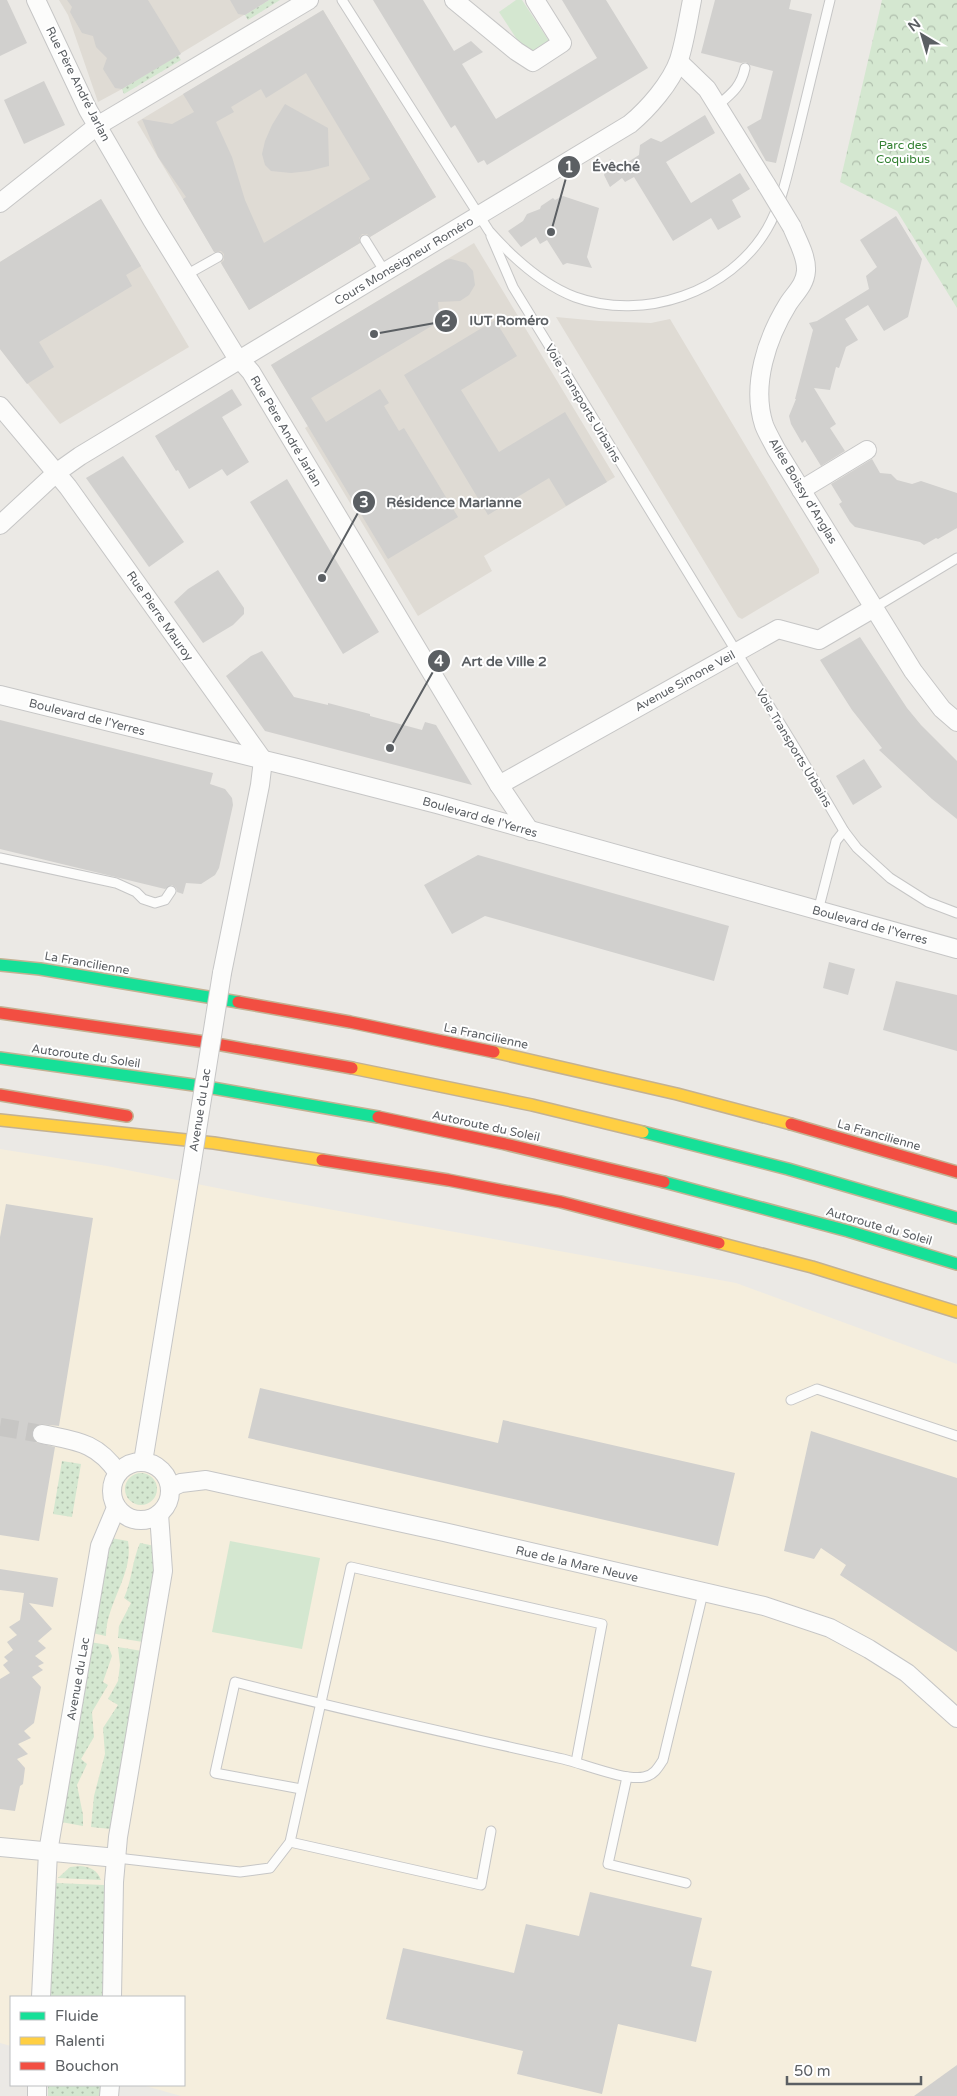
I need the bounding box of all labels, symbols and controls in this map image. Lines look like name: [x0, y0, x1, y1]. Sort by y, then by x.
north arrow: [897, 10, 947, 60]
text: N: [905, 15, 924, 35]
street label: Rue Père André Jarlan: [43, 24, 113, 144]
park label: Parc des Coquibus: [876, 138, 930, 166]
callout: Évêché: [557, 152, 649, 181]
text: 1: [564, 158, 574, 176]
text: Évêché: [592, 158, 640, 175]
street label: Cours Monseigneur Roméro: [332, 214, 476, 308]
callout: IUT Roméro: [434, 306, 559, 335]
text: 2: [441, 312, 451, 330]
text: IUT Roméro: [469, 312, 549, 329]
street label: Voie Transports Urbains: [542, 341, 624, 465]
street label: Rue Père André Jarlan: [247, 373, 325, 489]
street label: Allée Boissy d'Anglas: [766, 436, 840, 547]
callout: Résidence Marianne: [351, 487, 532, 516]
text: 3: [359, 493, 369, 511]
text: Résidence Marianne: [386, 494, 522, 511]
street label: Rue Pierre Mauroy: [124, 569, 196, 664]
callout: Art de Ville 2: [427, 646, 557, 675]
street label: Avenue Simone Veil: [632, 648, 738, 714]
text: 4: [434, 652, 444, 670]
text: Art de Ville 2: [461, 653, 547, 670]
street label: Voie Transports Urbains: [753, 686, 835, 810]
street label: Boulevard de l'Yerres: [28, 696, 147, 738]
street label: Boulevard de l'Yerres: [421, 794, 539, 840]
street label: Boulevard de l'Yerres: [811, 903, 930, 947]
street label: La Francilienne: [43, 949, 131, 977]
street label: La Francilienne: [442, 1020, 530, 1052]
street label: Autoroute du Soleil: [31, 1041, 141, 1071]
street label: Avenue du Lac: [187, 1067, 213, 1153]
street label: Autoroute du Soleil: [431, 1108, 541, 1144]
street label: La Francilienne: [836, 1116, 922, 1154]
street label: Autoroute du Soleil: [824, 1204, 934, 1248]
street label: Rue de la Mare Neuve: [514, 1543, 640, 1585]
street label: Avenue du Lac: [64, 1636, 92, 1722]
legend: [10, 1996, 185, 2086]
text: Fluide: [55, 2007, 99, 2025]
text: Ralenti: [55, 2032, 105, 2050]
scale bar: [787, 2054, 921, 2086]
text: Bouchon: [55, 2057, 119, 2075]
text: 50 m: [794, 2062, 831, 2080]

